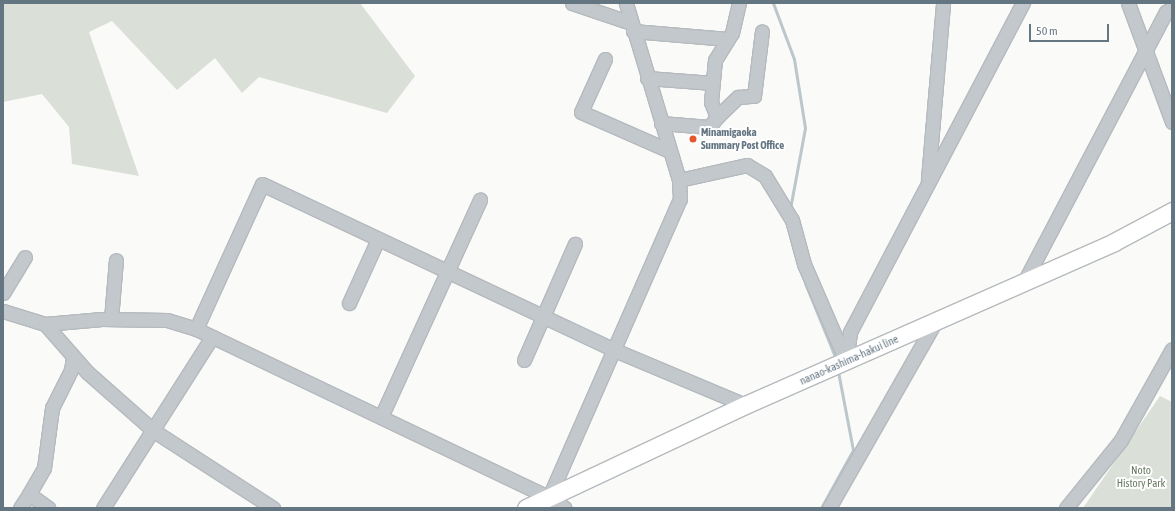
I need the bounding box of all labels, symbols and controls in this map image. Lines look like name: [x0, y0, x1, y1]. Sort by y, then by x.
scale bar: [1031, 16, 1111, 42]
text: 50 m: [1036, 24, 1058, 38]
place label: Minamigaoka Summary Post Office: [701, 126, 784, 152]
marker: Minamigaoka Summary Post Office: [688, 134, 698, 144]
street label: nanao-kashima-hakui line: [798, 332, 900, 388]
park label: Noto History Park: [1117, 464, 1165, 490]

